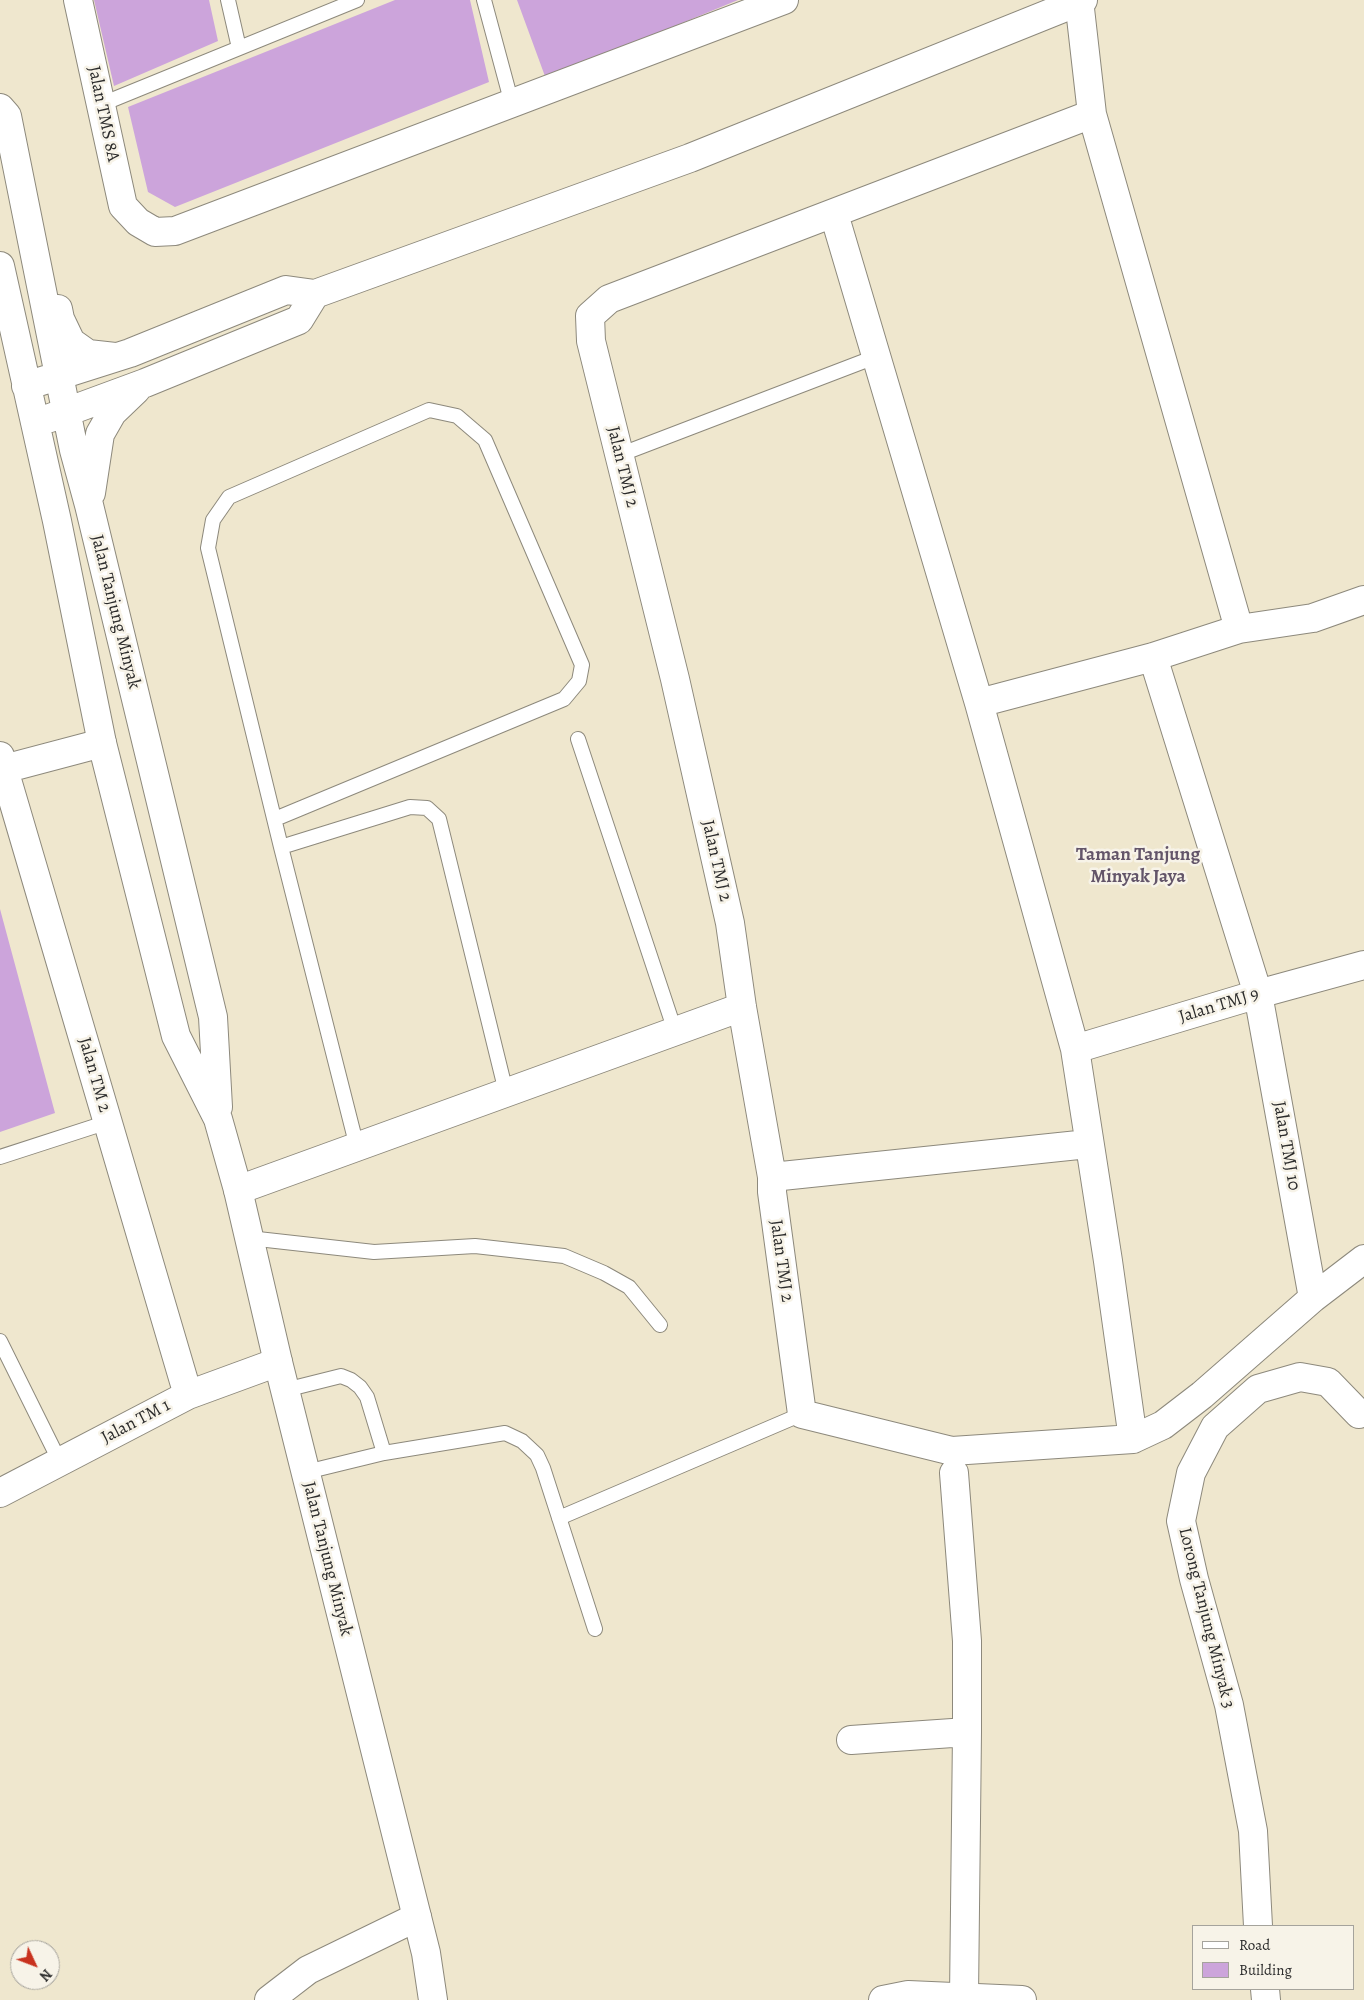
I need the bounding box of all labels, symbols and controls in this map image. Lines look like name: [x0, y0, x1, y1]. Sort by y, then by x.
street label: Jalan TMS 8A: [82, 64, 124, 164]
street label: Jalan TMJ 2: [601, 424, 643, 510]
street label: Jalan Tanjung Minyak: [85, 532, 145, 692]
street label: Jalan TMJ 2: [696, 818, 736, 904]
district label: Taman Tanjung Minyak Jaya: [1076, 844, 1200, 888]
street label: Jalan TMJ 9: [1176, 984, 1262, 1028]
street label: Jalan TM 2: [73, 1035, 115, 1115]
street label: Jalan TMJ 10: [1268, 1100, 1304, 1192]
street label: Jalan TMJ 2: [765, 1218, 797, 1304]
street label: Jalan TM 1: [98, 1395, 174, 1449]
street label: Jalan Tanjung Minyak: [297, 1479, 357, 1639]
street label: Lorong Tanjung Minyak 3: [1173, 1525, 1239, 1711]
legend: [1192, 1925, 1354, 1990]
text: Road: [1239, 1935, 1270, 1955]
north arrow: [10, 1940, 60, 1990]
text: Building: [1239, 1960, 1292, 1980]
text: N: [35, 1965, 56, 1985]

